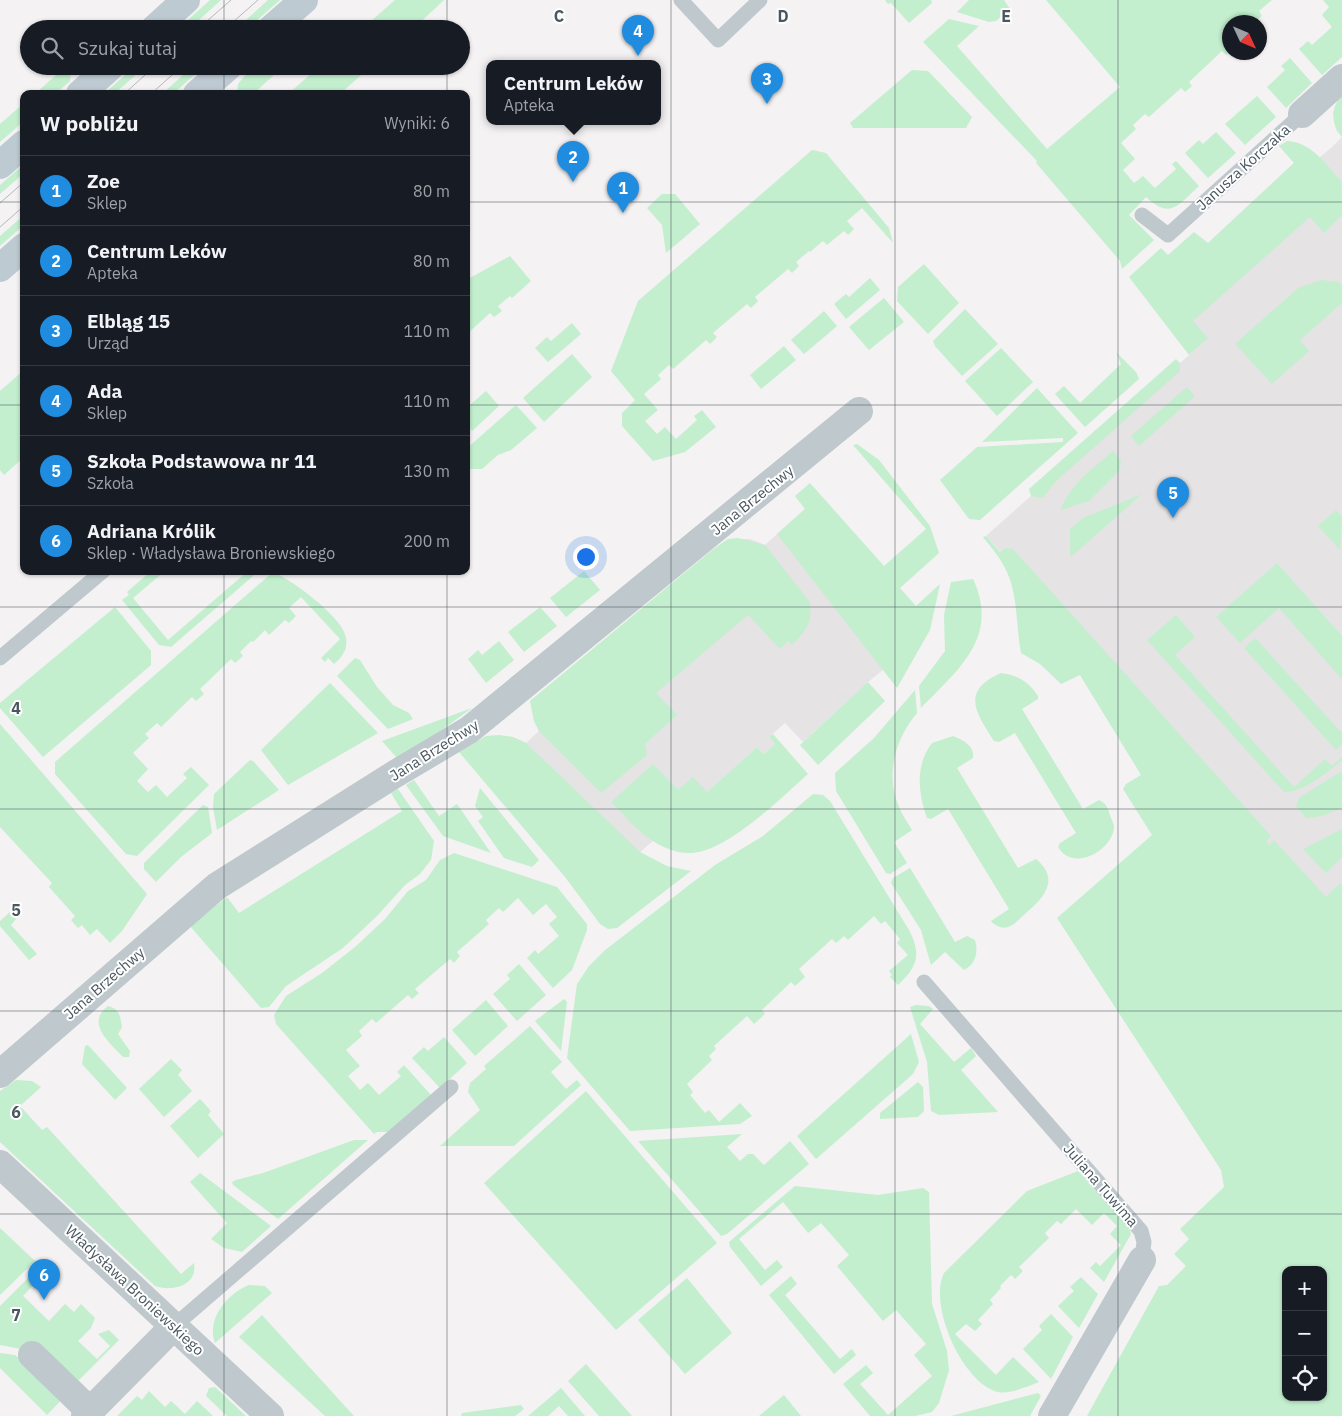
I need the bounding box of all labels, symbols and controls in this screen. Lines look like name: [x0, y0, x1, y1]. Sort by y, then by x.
text: C: [554, 6, 564, 26]
text: D: [777, 6, 789, 26]
text: E: [1001, 6, 1011, 26]
pin: 4: [622, 15, 654, 56]
north arrow: [1222, 15, 1267, 60]
search box: [20, 20, 470, 75]
icon: search: [38, 34, 66, 62]
text: Szukaj tutaj: [78, 36, 177, 60]
popup: [486, 60, 661, 125]
pin: 3: [751, 63, 783, 104]
text: Centrum Leków: [504, 71, 643, 95]
text: Apteka: [504, 95, 554, 115]
text: W pobliżu: [40, 109, 139, 137]
text: Wyniki: 6: [384, 113, 450, 133]
street label: Janusza Korczaka: [1192, 120, 1294, 214]
pin: 2: [557, 141, 589, 182]
text: Zoe: [87, 169, 120, 193]
pin: 1: [607, 172, 639, 213]
text: 1: [51, 181, 61, 201]
text: 80 m: [413, 181, 450, 201]
text: Sklep: [87, 193, 127, 213]
text: Centrum Leków: [87, 239, 227, 263]
text: 2: [51, 251, 61, 271]
text: 80 m: [413, 251, 450, 271]
text: Apteka: [87, 263, 138, 283]
text: Elbląg 15: [87, 309, 170, 333]
text: 3: [51, 321, 61, 341]
text: 110 m: [403, 321, 450, 341]
text: Urząd: [87, 333, 129, 353]
text: Ada: [87, 379, 122, 403]
text: 4: [51, 391, 61, 411]
text: 110 m: [403, 391, 450, 411]
text: Sklep: [87, 403, 127, 423]
text: Szkoła Podstawowa nr 11: [87, 449, 316, 473]
street label: Jana Brzechwy: [707, 460, 798, 539]
text: 5: [51, 461, 61, 481]
text: 130 m: [403, 461, 450, 481]
text: Szkoła: [87, 473, 134, 493]
pin: 5: [1157, 477, 1189, 518]
text: Adriana Królik: [87, 519, 216, 543]
text: 6: [51, 531, 61, 551]
text: 200 m: [403, 531, 450, 551]
text: Sklep · Władysława Broniewskiego: [87, 543, 335, 563]
your location: [573, 544, 599, 570]
text: 4: [11, 698, 21, 718]
street label: Jana Brzechwy: [386, 715, 482, 785]
text: 5: [11, 900, 21, 920]
street label: Jana Brzechwy: [60, 942, 149, 1023]
text: 6: [11, 1102, 21, 1122]
street label: Juliana Tuwima: [1059, 1139, 1143, 1231]
street label: Władysława Broniewskiego: [62, 1221, 208, 1359]
pin: 6: [28, 1259, 60, 1300]
map controls: [1282, 1266, 1327, 1401]
button: +: [1282, 1266, 1327, 1311]
text: 7: [11, 1305, 21, 1325]
button: −: [1282, 1311, 1327, 1356]
button: locate: [1282, 1356, 1327, 1401]

